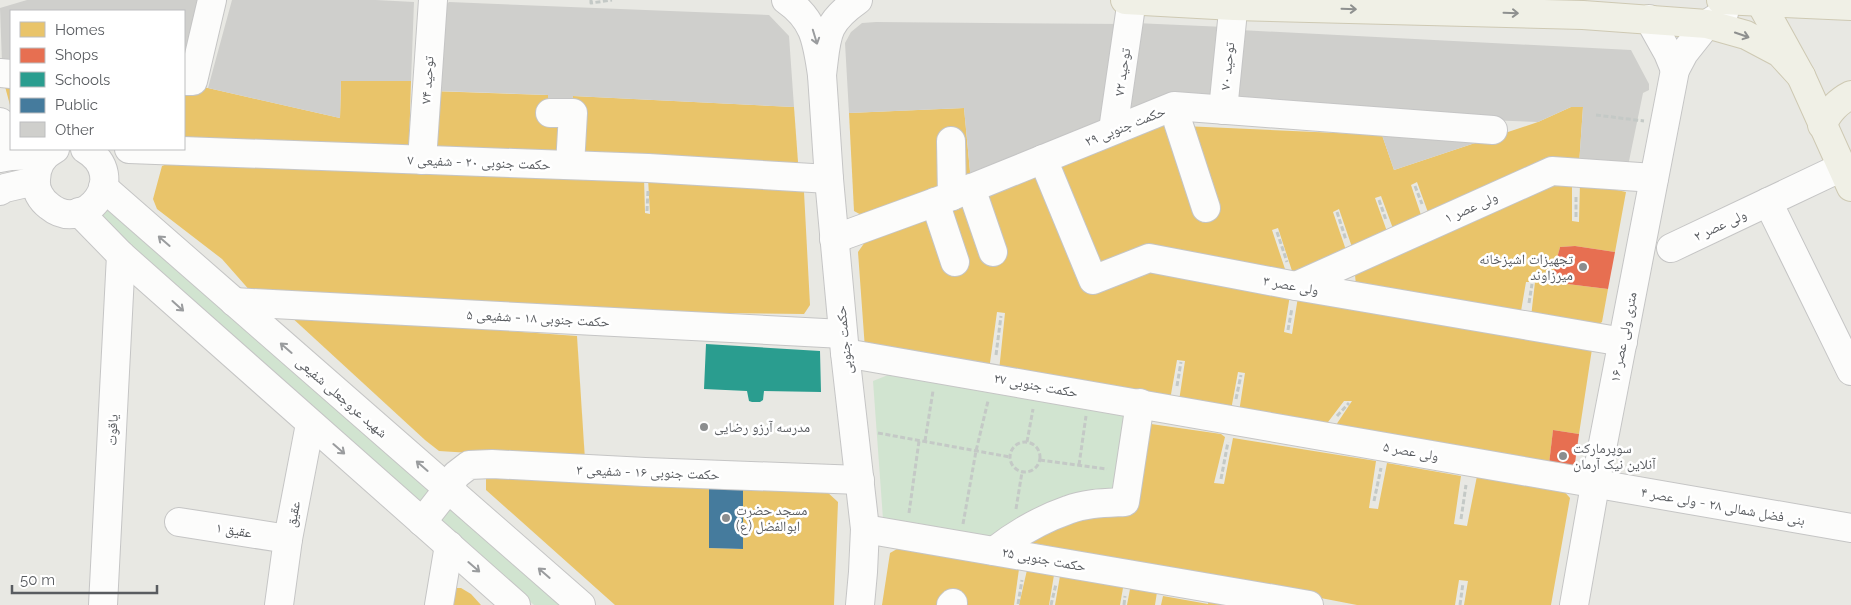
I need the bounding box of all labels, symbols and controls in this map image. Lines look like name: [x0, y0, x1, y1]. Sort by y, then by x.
one-way arrow: [1340, 4, 1357, 14]
one-way arrow: [1503, 9, 1519, 18]
legend: [10, 10, 185, 150]
text: Homes: [55, 21, 105, 39]
one-way arrow: [811, 29, 821, 45]
one-way arrow: [1734, 30, 1750, 40]
street label: توحید ۷۰: [1217, 41, 1238, 91]
text: Shops: [55, 46, 98, 64]
street label: توحید ۷۲: [1111, 47, 1134, 97]
street label: توحید ۷۴: [417, 55, 438, 105]
text: Schools: [55, 71, 110, 89]
text: Public: [55, 96, 98, 114]
street label: حکمت جنوبی ۲۹: [1082, 103, 1168, 150]
text: Other: [55, 121, 95, 139]
street label: حکمت جنوبی ۲۰ - شفیعی ۷: [407, 152, 551, 173]
street label: ولی عصر ۱: [1442, 188, 1500, 227]
street label: ولی عصر ۲: [1691, 206, 1749, 245]
one-way arrow: [158, 236, 171, 247]
place label: تجهیزات اشپزخانه میرزاوند: [1479, 251, 1573, 284]
marker: تجهیزات اشپزخانه میرزاوند: [1577, 261, 1589, 273]
street label: ولی عصر ۳: [1262, 272, 1320, 299]
street label: ۱۶ متری ولی عصر: [1606, 290, 1641, 384]
one-way arrow: [171, 300, 184, 312]
street label: حکمت جنوبی: [832, 305, 857, 375]
street label: حکمت جنوبی ۱۸ - شفیعی ۵: [466, 306, 610, 331]
one-way arrow: [280, 342, 293, 354]
street label: شهید عروجعلی شفیعی: [293, 353, 391, 442]
street label: حکمت جنوبی ۲۷: [992, 370, 1079, 401]
street label: یاقوت: [103, 414, 122, 446]
place label: مدرسه آرزو رضایی: [714, 419, 810, 436]
marker: مدرسه آرزو رضایی: [698, 421, 710, 433]
street label: ولی عصر ۵: [1382, 438, 1440, 465]
place label: سوپرمارکت آنلاین نیک آرمان: [1573, 440, 1656, 473]
one-way arrow: [332, 443, 345, 454]
marker: سوپرمارکت آنلاین نیک آرمان: [1557, 450, 1569, 462]
one-way arrow: [415, 460, 428, 472]
street label: حکمت جنوبی ۱۶ - شفیعی ۳: [576, 462, 720, 483]
street label: بنی فضل شمالی ۲۸ - ولی عصر ۴: [1640, 484, 1806, 529]
street label: عقیق: [283, 499, 305, 529]
place label: مسجد حضرت ابوالفضل (ع): [736, 502, 807, 536]
marker: مسجد حضرت ابوالفضل (ع): [720, 512, 732, 524]
street label: عقیق ۱: [214, 519, 253, 543]
street label: حکمت جنوبی ۲۵: [1000, 544, 1087, 575]
scale bar: [12, 562, 158, 594]
one-way arrow: [467, 562, 480, 573]
one-way arrow: [538, 567, 551, 579]
text: 50 m: [20, 571, 55, 589]

